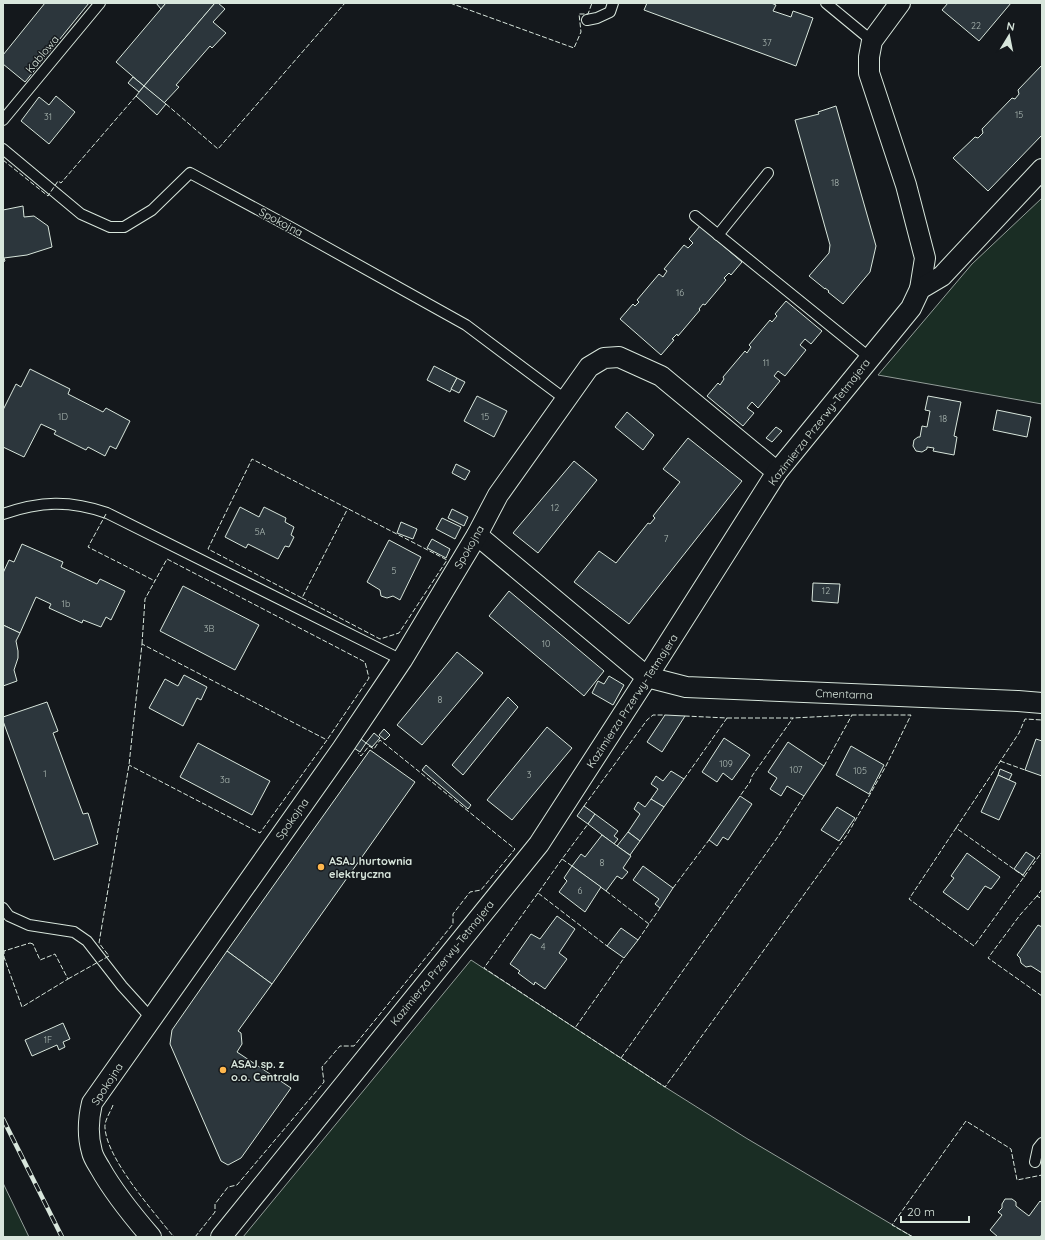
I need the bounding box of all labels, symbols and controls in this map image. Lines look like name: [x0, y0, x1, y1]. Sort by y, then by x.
north arrow: [989, 16, 1029, 56]
text: N: [1006, 19, 1016, 34]
house number: 22: [971, 20, 981, 31]
street label: Kablowa: [22, 32, 62, 76]
house number: 37: [762, 37, 772, 48]
house number: 15: [1015, 109, 1023, 120]
house number: 31: [44, 111, 52, 122]
house number: 18: [831, 177, 839, 188]
street label: Spokojna: [257, 205, 305, 239]
house number: 16: [676, 287, 684, 298]
street label: Kazimierza Przerwy-Tetmajera: [765, 356, 873, 488]
house number: 11: [763, 357, 769, 368]
house number: 1D: [58, 411, 68, 422]
house number: 15: [481, 411, 489, 422]
house number: 18: [939, 413, 947, 424]
house number: 12: [551, 502, 559, 513]
street label: Spokojna: [451, 523, 487, 571]
house number: 5A: [255, 526, 266, 537]
house number: 7: [664, 533, 669, 544]
house number: 5: [392, 565, 397, 576]
house number: 12: [822, 585, 830, 596]
house number: 1b: [62, 598, 71, 609]
house number: 3B: [204, 623, 214, 634]
street label: Kazimierza Przerwy-Tetmajera: [583, 631, 681, 771]
house number: 10: [542, 638, 550, 649]
street label: Cmentarna: [815, 686, 873, 702]
house number: 8: [438, 694, 443, 705]
house number: 109: [719, 758, 733, 769]
house number: 107: [790, 764, 803, 775]
house number: 105: [853, 765, 867, 776]
house number: 1: [43, 768, 47, 779]
house number: 3: [527, 769, 532, 780]
house number: 3a: [220, 774, 230, 785]
street label: Spokojna: [273, 795, 311, 843]
place label: ASAJ hurtownia elektryczna: [329, 854, 412, 881]
house number: 8: [600, 857, 605, 868]
marker: ASAJ hurtownia elektryczna: [316, 862, 326, 872]
house number: 6: [578, 885, 583, 896]
street label: Kazimierza Przerwy-Tetmajera: [387, 898, 497, 1028]
house number: 4: [541, 941, 546, 952]
house number: 1F: [44, 1034, 52, 1045]
place label: ASAJ sp. z o.o. Centrala: [231, 1057, 299, 1084]
street label: Spokojna: [88, 1060, 126, 1108]
marker: ASAJ sp. z o.o. Centrala: [218, 1065, 228, 1075]
scale bar: [901, 1198, 969, 1224]
text: 20 m: [907, 1204, 935, 1219]

